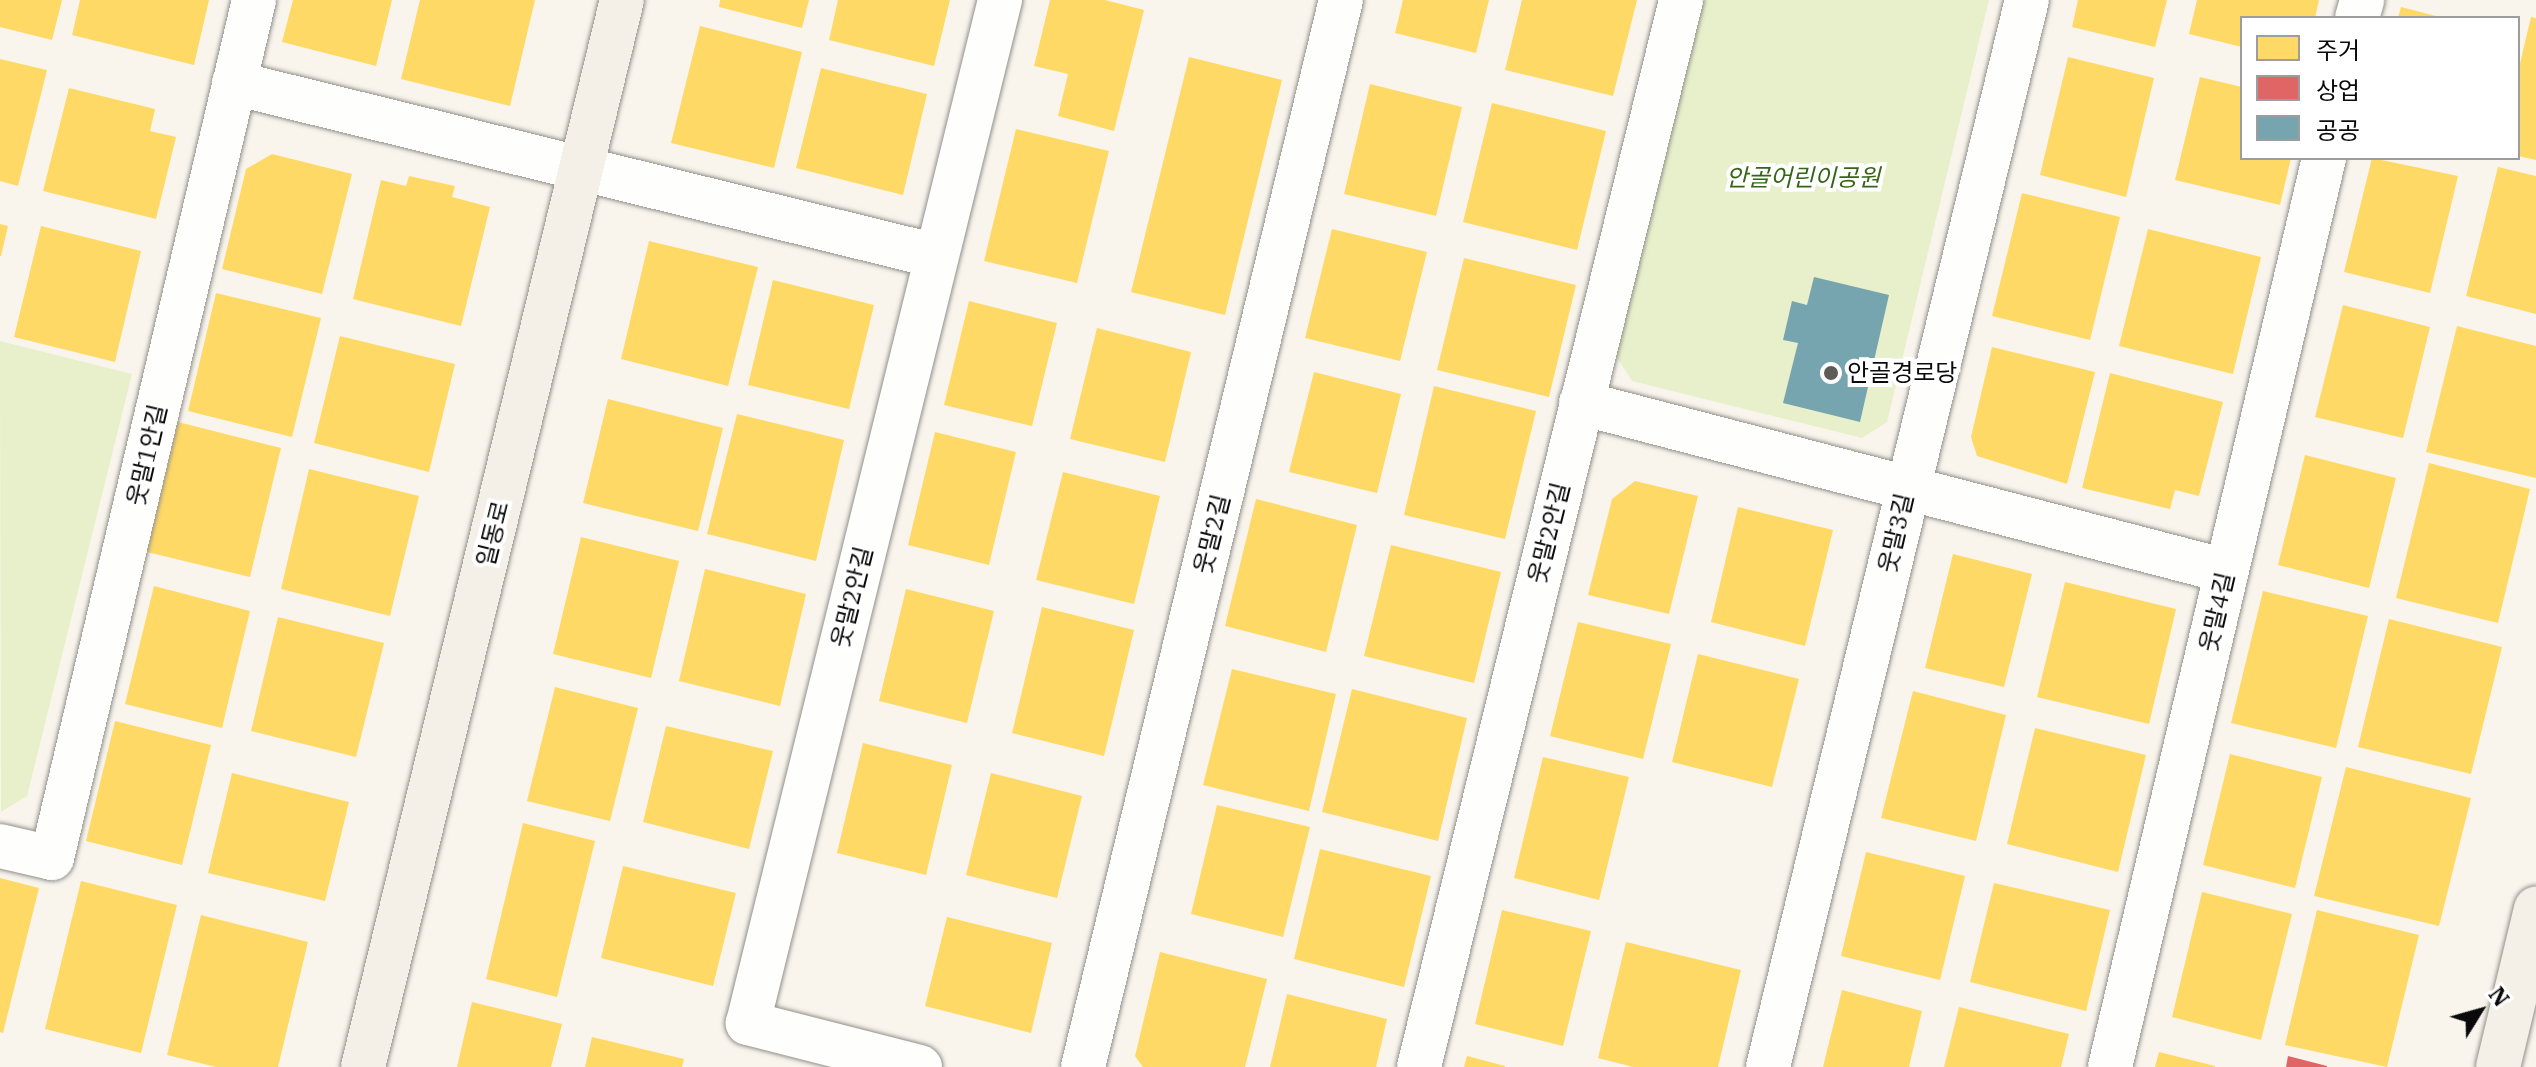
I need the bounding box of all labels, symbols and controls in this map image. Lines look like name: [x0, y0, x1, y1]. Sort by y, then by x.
legend: [2240, 16, 2520, 160]
text: 주거: [2316, 34, 2360, 66]
text: 상업: [2316, 74, 2360, 106]
text: 공공: [2316, 114, 2360, 146]
park label: 안골어린이공원: [1726, 164, 1880, 192]
place label: 안골경로당: [1847, 359, 1957, 387]
marker: 안골경로당: [1822, 364, 1840, 382]
street label: 웃말1안길: [121, 402, 173, 508]
street label: 웃말2안길: [1523, 480, 1575, 586]
street label: 웃말3길: [1873, 490, 1919, 576]
street label: 웃말2길: [1188, 491, 1236, 577]
street label: 일동로: [471, 498, 515, 570]
street label: 웃말2안길: [826, 544, 878, 650]
street label: 웃말4길: [2194, 569, 2240, 655]
north arrow: [2440, 971, 2520, 1051]
text: N: [2483, 981, 2516, 1012]

